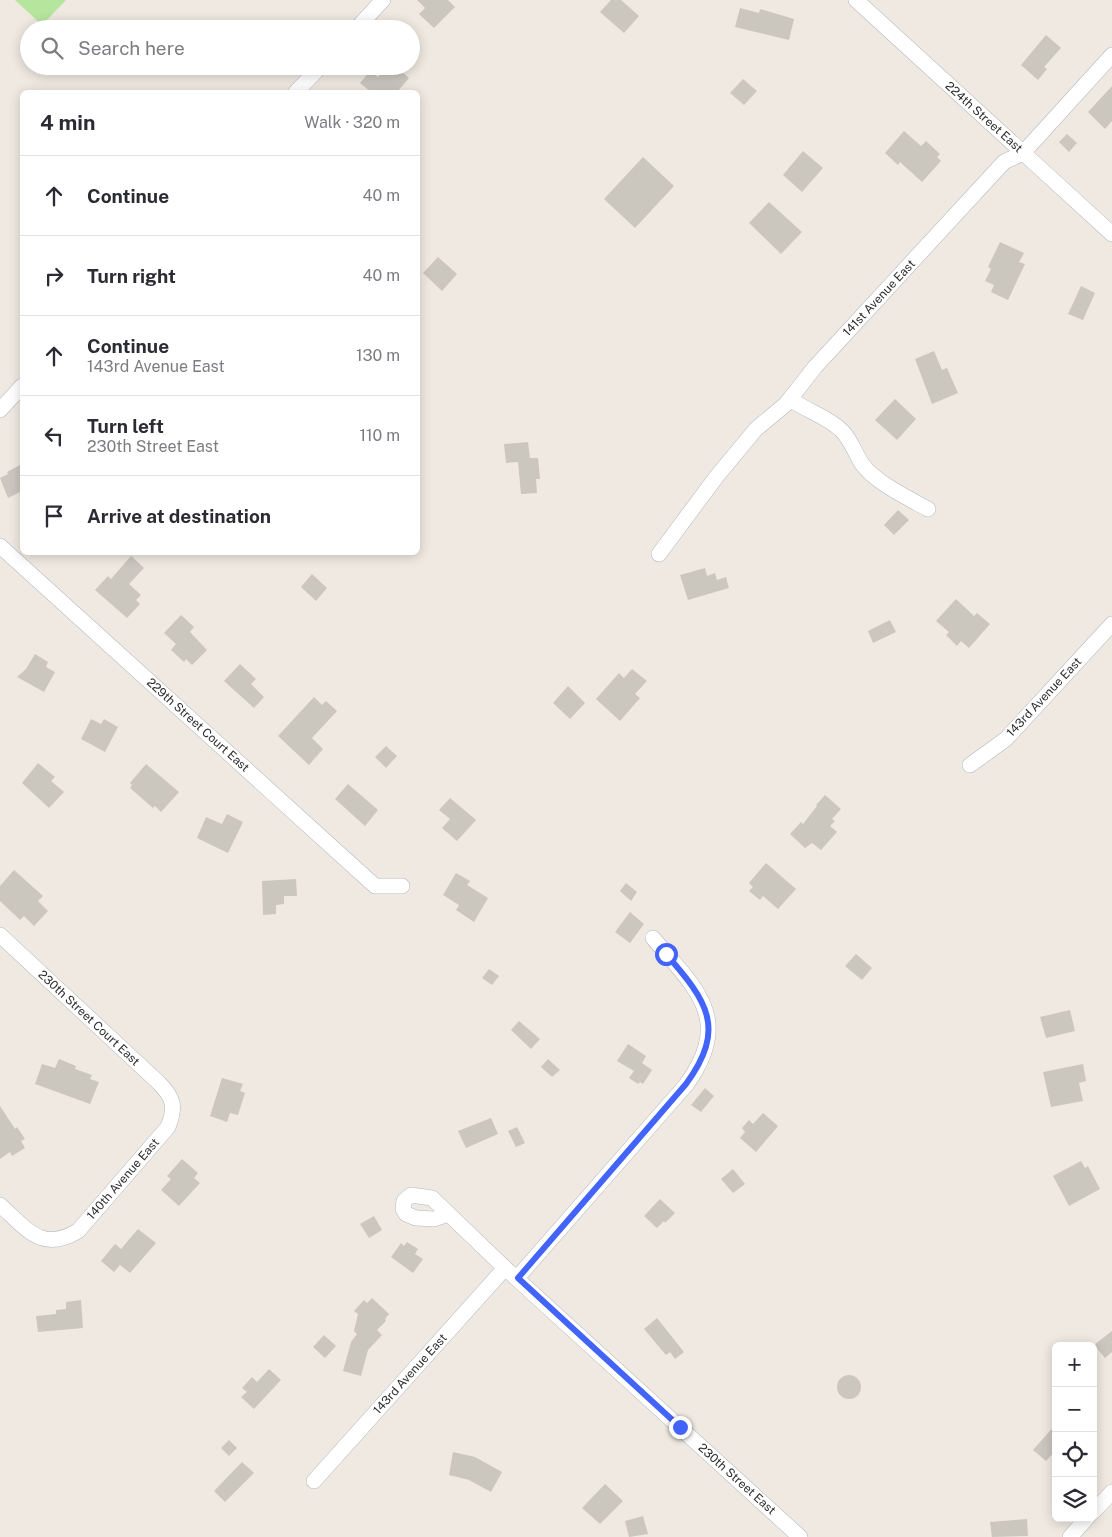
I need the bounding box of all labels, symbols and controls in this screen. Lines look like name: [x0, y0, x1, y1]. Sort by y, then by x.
search box: [20, 20, 420, 75]
icon: search: [38, 34, 66, 62]
text: Search here: [78, 37, 185, 59]
street label: 224th Street East: [943, 79, 1026, 155]
text: 4 min: [40, 110, 95, 135]
text: Walk · 320 m: [304, 113, 400, 132]
icon: ahead: [40, 182, 68, 210]
text: Continue: [87, 185, 169, 207]
text: 40 m: [362, 186, 400, 205]
street label: 141st Avenue East: [840, 257, 918, 339]
icon: right: [40, 262, 68, 290]
text: Turn right: [87, 265, 176, 287]
text: 40 m: [362, 266, 400, 285]
text: Continue: [87, 335, 169, 357]
icon: ahead: [40, 342, 68, 370]
text: 130 m: [356, 346, 400, 365]
text: 143rd Avenue East: [87, 357, 225, 376]
text: Turn left: [87, 415, 164, 437]
icon: left: [40, 422, 68, 450]
text: 110 m: [359, 426, 400, 445]
text: 230th Street East: [87, 437, 219, 456]
icon: arrive: [40, 502, 68, 530]
text: Arrive at destination: [87, 505, 271, 527]
street label: 143rd Avenue East: [1004, 654, 1085, 740]
street label: 229th Street Court East: [144, 675, 252, 775]
route start: [655, 943, 678, 966]
street label: 230th Street Court East: [36, 967, 143, 1069]
street label: 140th Avenue East: [84, 1135, 162, 1222]
street label: 143rd Avenue East: [370, 1331, 450, 1417]
map controls: [1052, 1342, 1097, 1522]
button: +: [1052, 1342, 1097, 1387]
button: −: [1052, 1387, 1097, 1432]
route end: [669, 1416, 692, 1439]
button: locate: [1052, 1432, 1097, 1477]
street label: 230th Street East: [696, 1441, 779, 1518]
button: layers: [1052, 1477, 1097, 1522]

